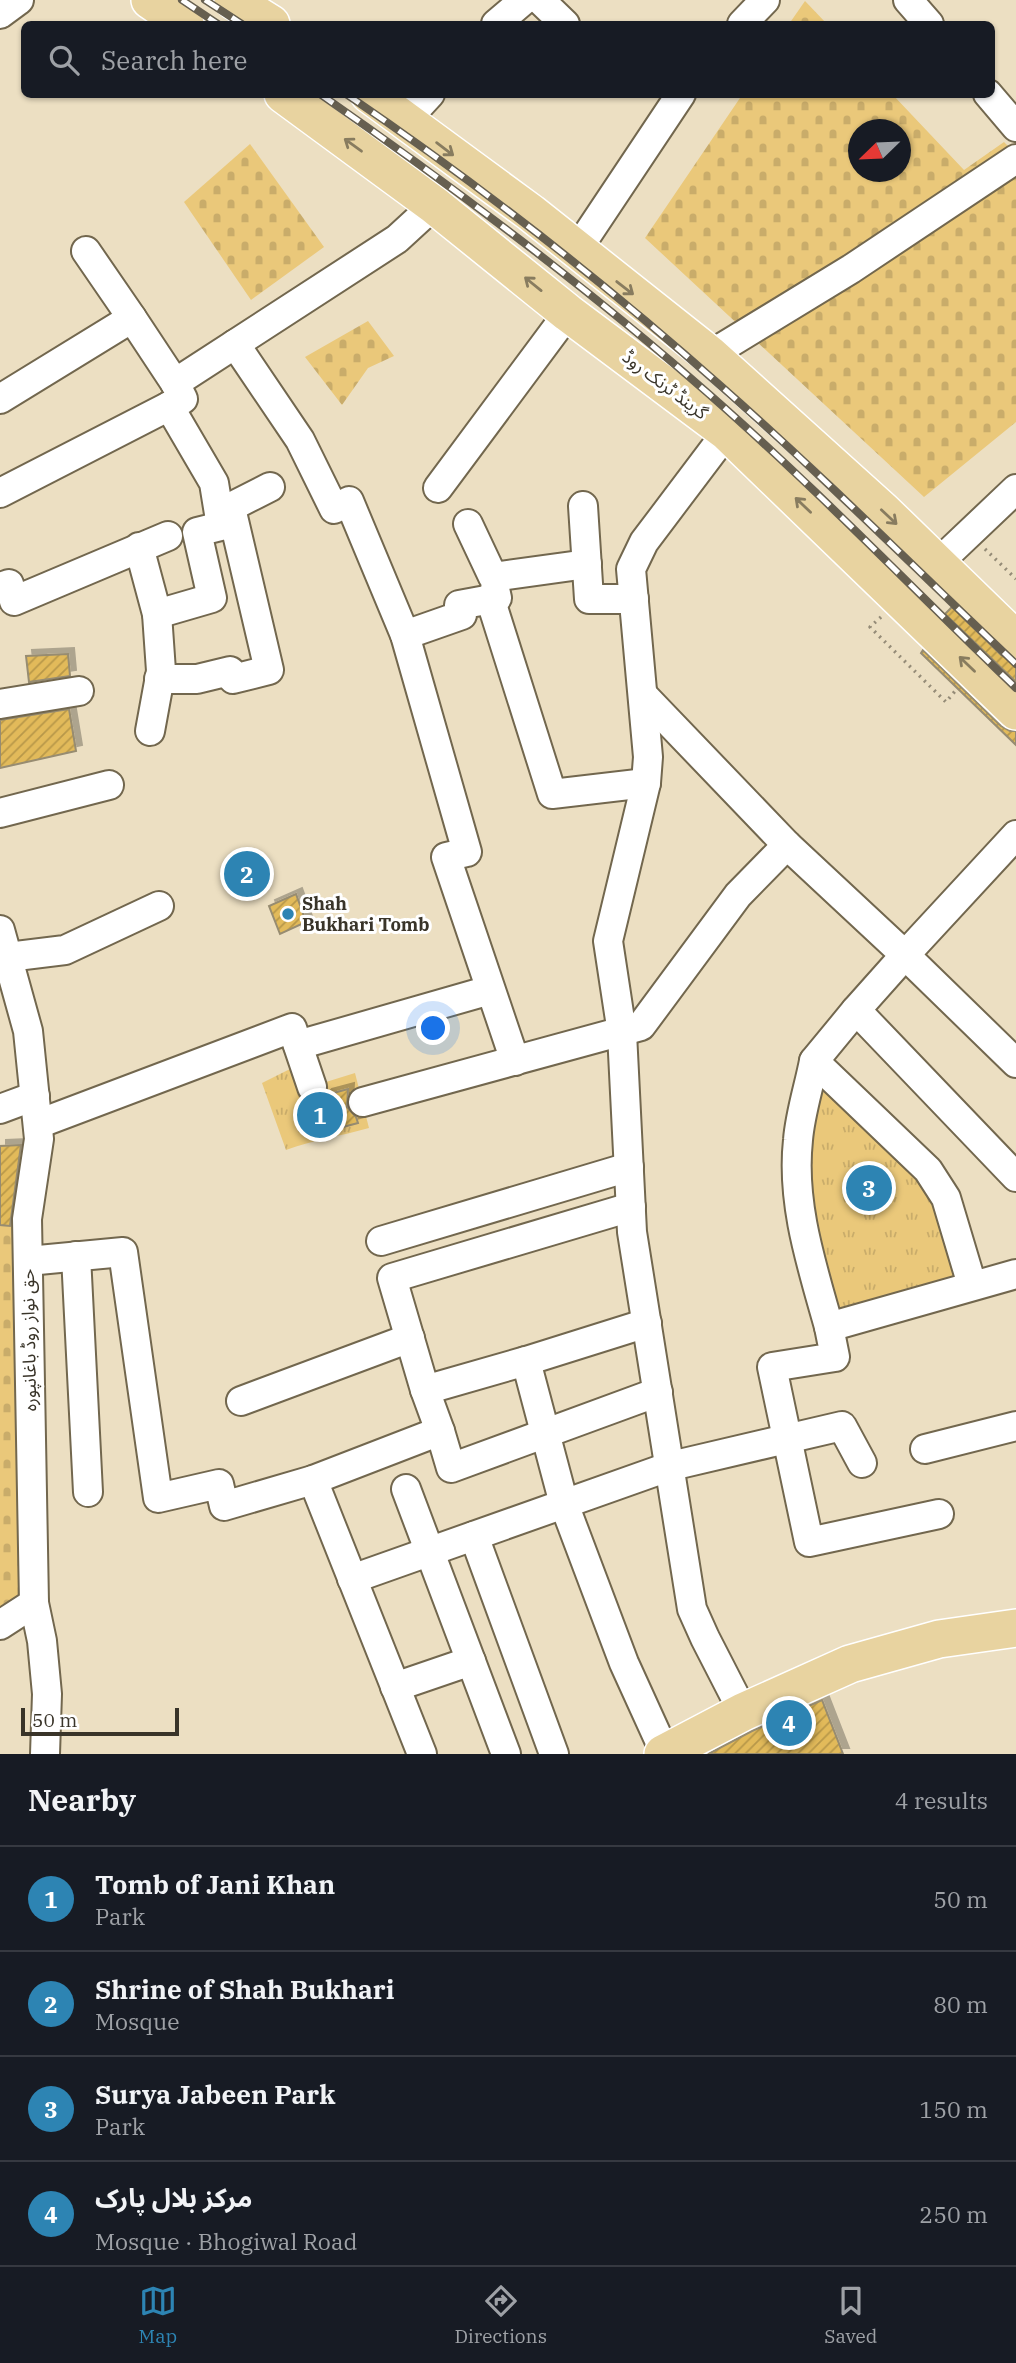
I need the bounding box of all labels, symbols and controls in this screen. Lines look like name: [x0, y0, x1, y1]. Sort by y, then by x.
search box: [21, 21, 995, 98]
icon: search: [45, 41, 83, 79]
text: Search here: [101, 43, 247, 77]
north arrow: [848, 119, 911, 182]
one-way arrow: [344, 138, 363, 153]
one-way arrow: [435, 141, 454, 156]
one-way arrow: [524, 277, 542, 292]
one-way arrow: [615, 280, 634, 295]
street label: گرینڈ ٹرنک روڈ: [618, 345, 713, 425]
one-way arrow: [795, 497, 812, 514]
one-way arrow: [880, 509, 898, 525]
one-way arrow: [959, 655, 976, 672]
pin: 2: [224, 848, 270, 900]
place label: Shah Bukhari Tomb: [302, 892, 430, 936]
marker: Shah Bukhari Tomb: [280, 906, 296, 922]
your location: [416, 1011, 450, 1045]
pin: 1: [297, 1089, 343, 1141]
pin: 3: [846, 1162, 892, 1214]
street label: حق نواز روڈ باغانپورہ: [16, 1268, 41, 1412]
pin: 4: [766, 1697, 812, 1749]
scale bar: [21, 1705, 178, 1737]
text: 50 m: [32, 1708, 77, 1732]
text: Nearby: [28, 1780, 136, 1819]
text: 4 results: [895, 1785, 988, 1815]
text: Tomb of Jani Khan: [95, 1867, 335, 1901]
text: 1: [44, 1884, 58, 1914]
text: 50 m: [933, 1884, 988, 1914]
text: Park: [95, 1901, 145, 1931]
text: Shrine of Shah Bukhari: [95, 1972, 394, 2006]
text: 2: [44, 1989, 58, 2019]
text: 80 m: [933, 1989, 988, 2019]
text: Mosque: [95, 2006, 180, 2036]
text: Surya Jabeen Park: [95, 2077, 335, 2111]
text: 3: [44, 2094, 58, 2124]
text: 150 m: [919, 2094, 988, 2124]
text: Park: [95, 2111, 145, 2141]
text: مرکز بلال پارک: [95, 2180, 252, 2214]
text: 4: [44, 2199, 58, 2229]
text: 250 m: [919, 2199, 988, 2229]
text: Mosque · Bhogiwal Road: [95, 2226, 358, 2256]
tab: Map: [139, 2282, 177, 2348]
tab: Directions: [454, 2282, 547, 2348]
tab: Saved: [824, 2282, 877, 2348]

